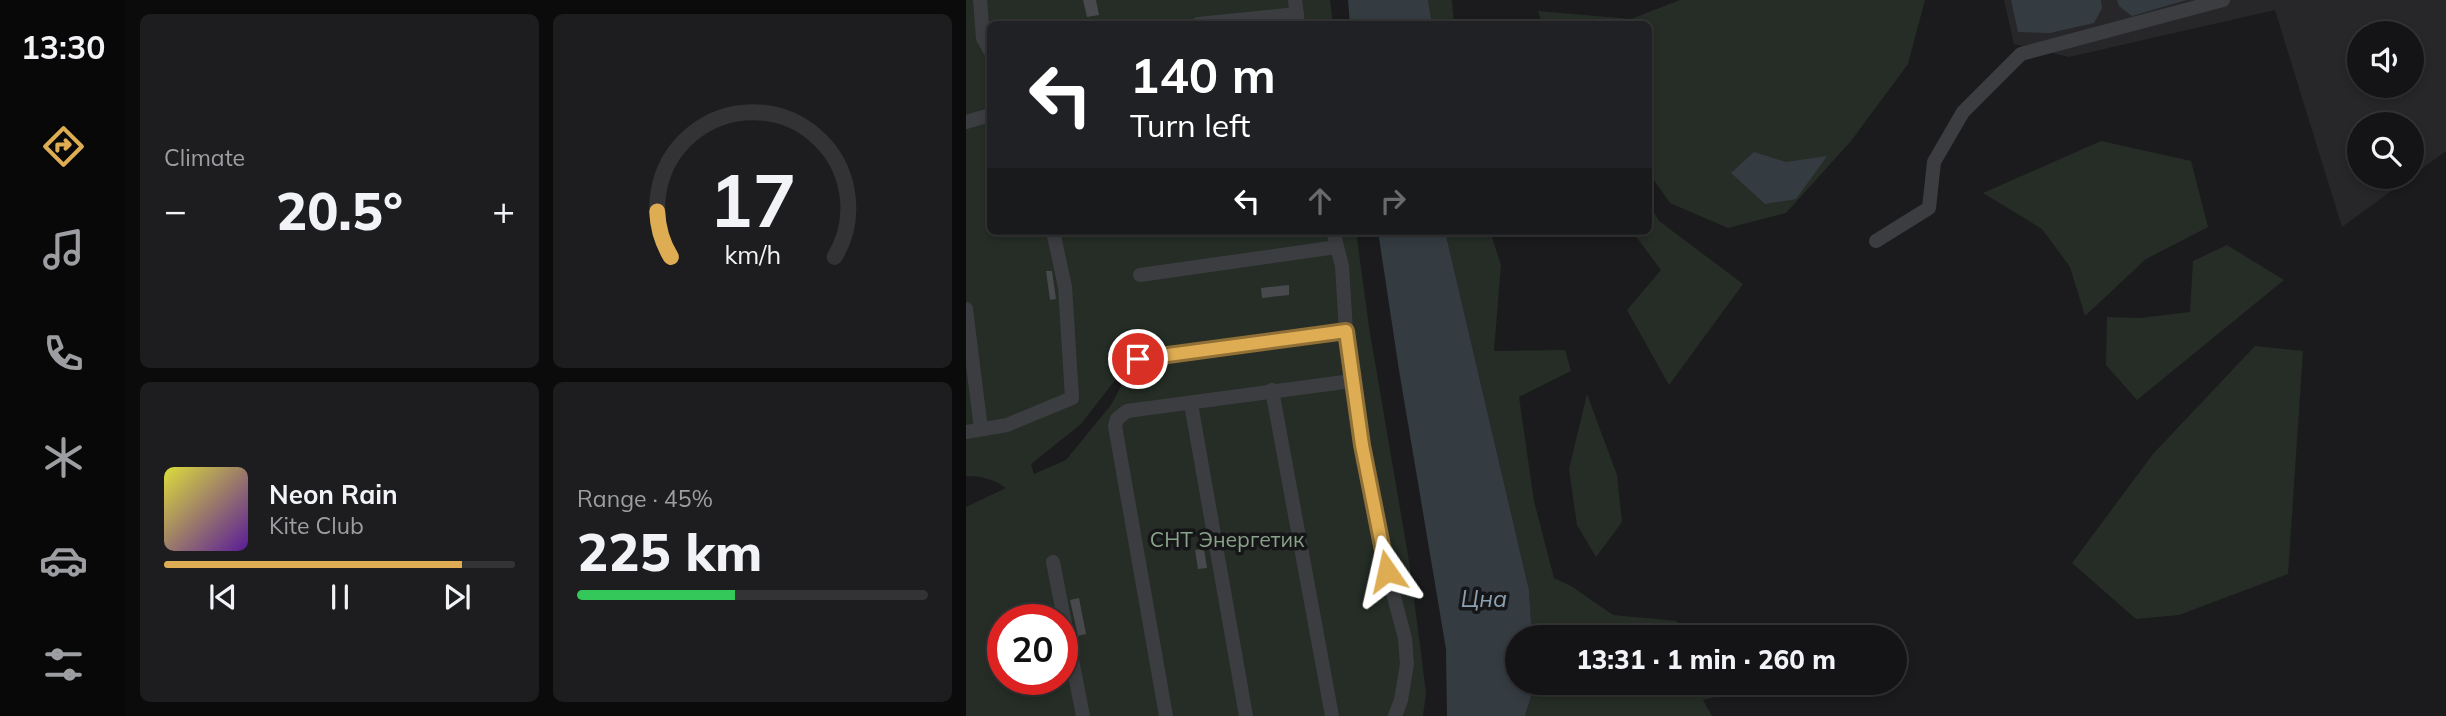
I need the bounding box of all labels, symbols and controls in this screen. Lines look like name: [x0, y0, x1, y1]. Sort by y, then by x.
map controls: [2347, 21, 2424, 189]
button: sound: [2347, 21, 2424, 98]
text: 13:30: [21, 27, 105, 67]
text: 140 m: [1130, 44, 1276, 105]
icon: left: [1015, 49, 1106, 140]
text: Turn left: [1130, 105, 1250, 145]
button: search: [2347, 112, 2424, 189]
icon: directions: [39, 122, 88, 171]
text: Climate: [164, 143, 245, 172]
text: 17: [709, 154, 796, 245]
text: 20.5°: [276, 178, 403, 243]
icon: left: [1228, 182, 1266, 220]
icon: ahead: [1301, 182, 1339, 220]
icon: right: [1374, 182, 1412, 220]
text: −: [164, 186, 187, 234]
text: +: [492, 186, 515, 234]
icon: music: [39, 225, 88, 274]
text: km/h: [724, 239, 781, 270]
icon: phone: [39, 329, 88, 378]
pin: [1108, 329, 1168, 389]
icon: arrive: [1119, 340, 1157, 378]
icon: climate: [39, 433, 88, 482]
text: Neon Rain: [269, 478, 398, 511]
text: Range · 45%: [577, 484, 713, 513]
text: Kite Club: [269, 511, 364, 540]
text: 225 km: [577, 519, 762, 584]
park label: СНТ Энергетик: [1150, 526, 1305, 552]
position arrow: [1350, 534, 1424, 608]
icon: car: [39, 536, 88, 585]
icon: previous: [204, 578, 242, 616]
icon: pause: [321, 578, 359, 616]
icon: next: [438, 578, 476, 616]
water label: Цна: [1461, 584, 1507, 613]
speed limit sign: 20: [987, 604, 1078, 695]
icon: filters: [39, 640, 88, 689]
text: 13:31 · 1 min · 260 m: [1576, 643, 1836, 676]

